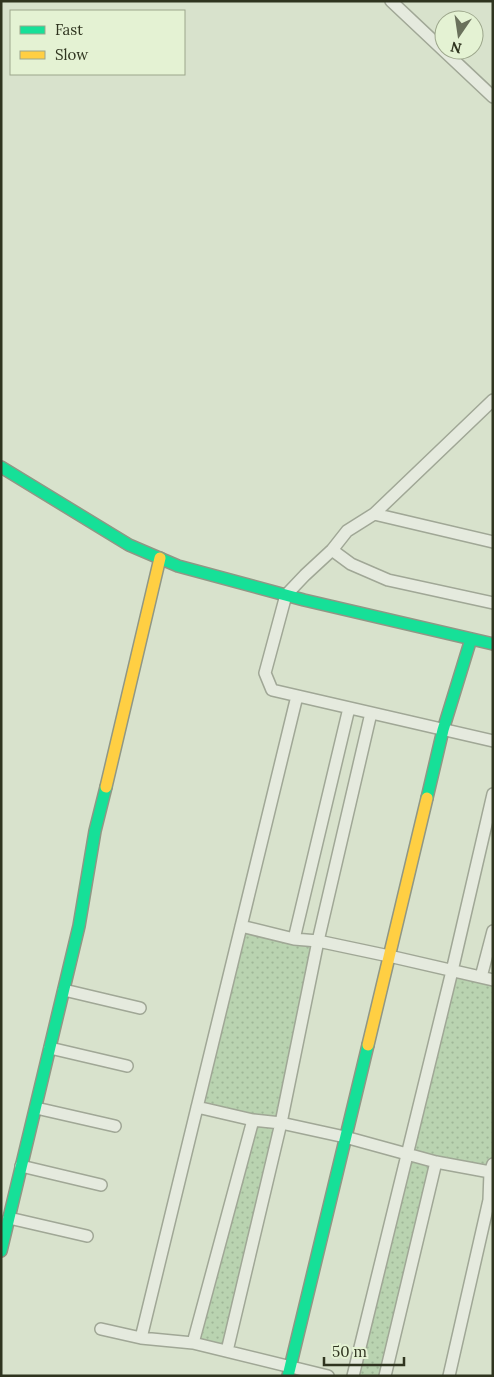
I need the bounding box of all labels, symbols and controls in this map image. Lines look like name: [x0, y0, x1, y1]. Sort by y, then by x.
legend: [10, 10, 185, 75]
north arrow: [434, 10, 484, 60]
text: Fast: [55, 20, 83, 39]
text: N: [449, 38, 463, 58]
text: Slow: [55, 45, 88, 64]
scale bar: [324, 1334, 404, 1366]
text: 50 m: [332, 1342, 367, 1361]

